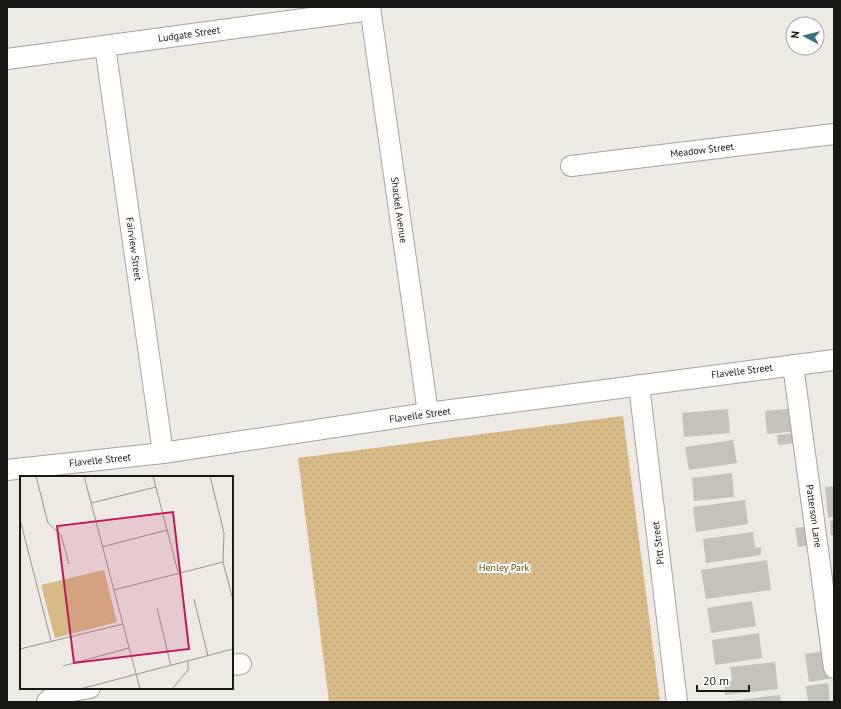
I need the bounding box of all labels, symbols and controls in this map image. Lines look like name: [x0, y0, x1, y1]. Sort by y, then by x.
north arrow: [785, 16, 825, 56]
street label: Ludgate Street: [157, 23, 222, 45]
text: N: [788, 30, 802, 39]
street label: Meadow Street: [669, 140, 735, 160]
street label: Shackel Avenue: [388, 176, 410, 244]
street label: Fairview Street: [123, 216, 145, 282]
street label: Flavelle Street: [710, 361, 774, 381]
street label: Flavelle Street: [388, 404, 452, 426]
street label: Flavelle Street: [68, 450, 132, 470]
inset map: [20, 476, 233, 689]
street label: Patterson Lane: [803, 484, 825, 548]
street label: Pitt Street: [649, 520, 667, 565]
park label: Henley Park: [479, 561, 529, 574]
scale bar: [697, 667, 749, 693]
text: 20 m: [703, 673, 729, 688]

